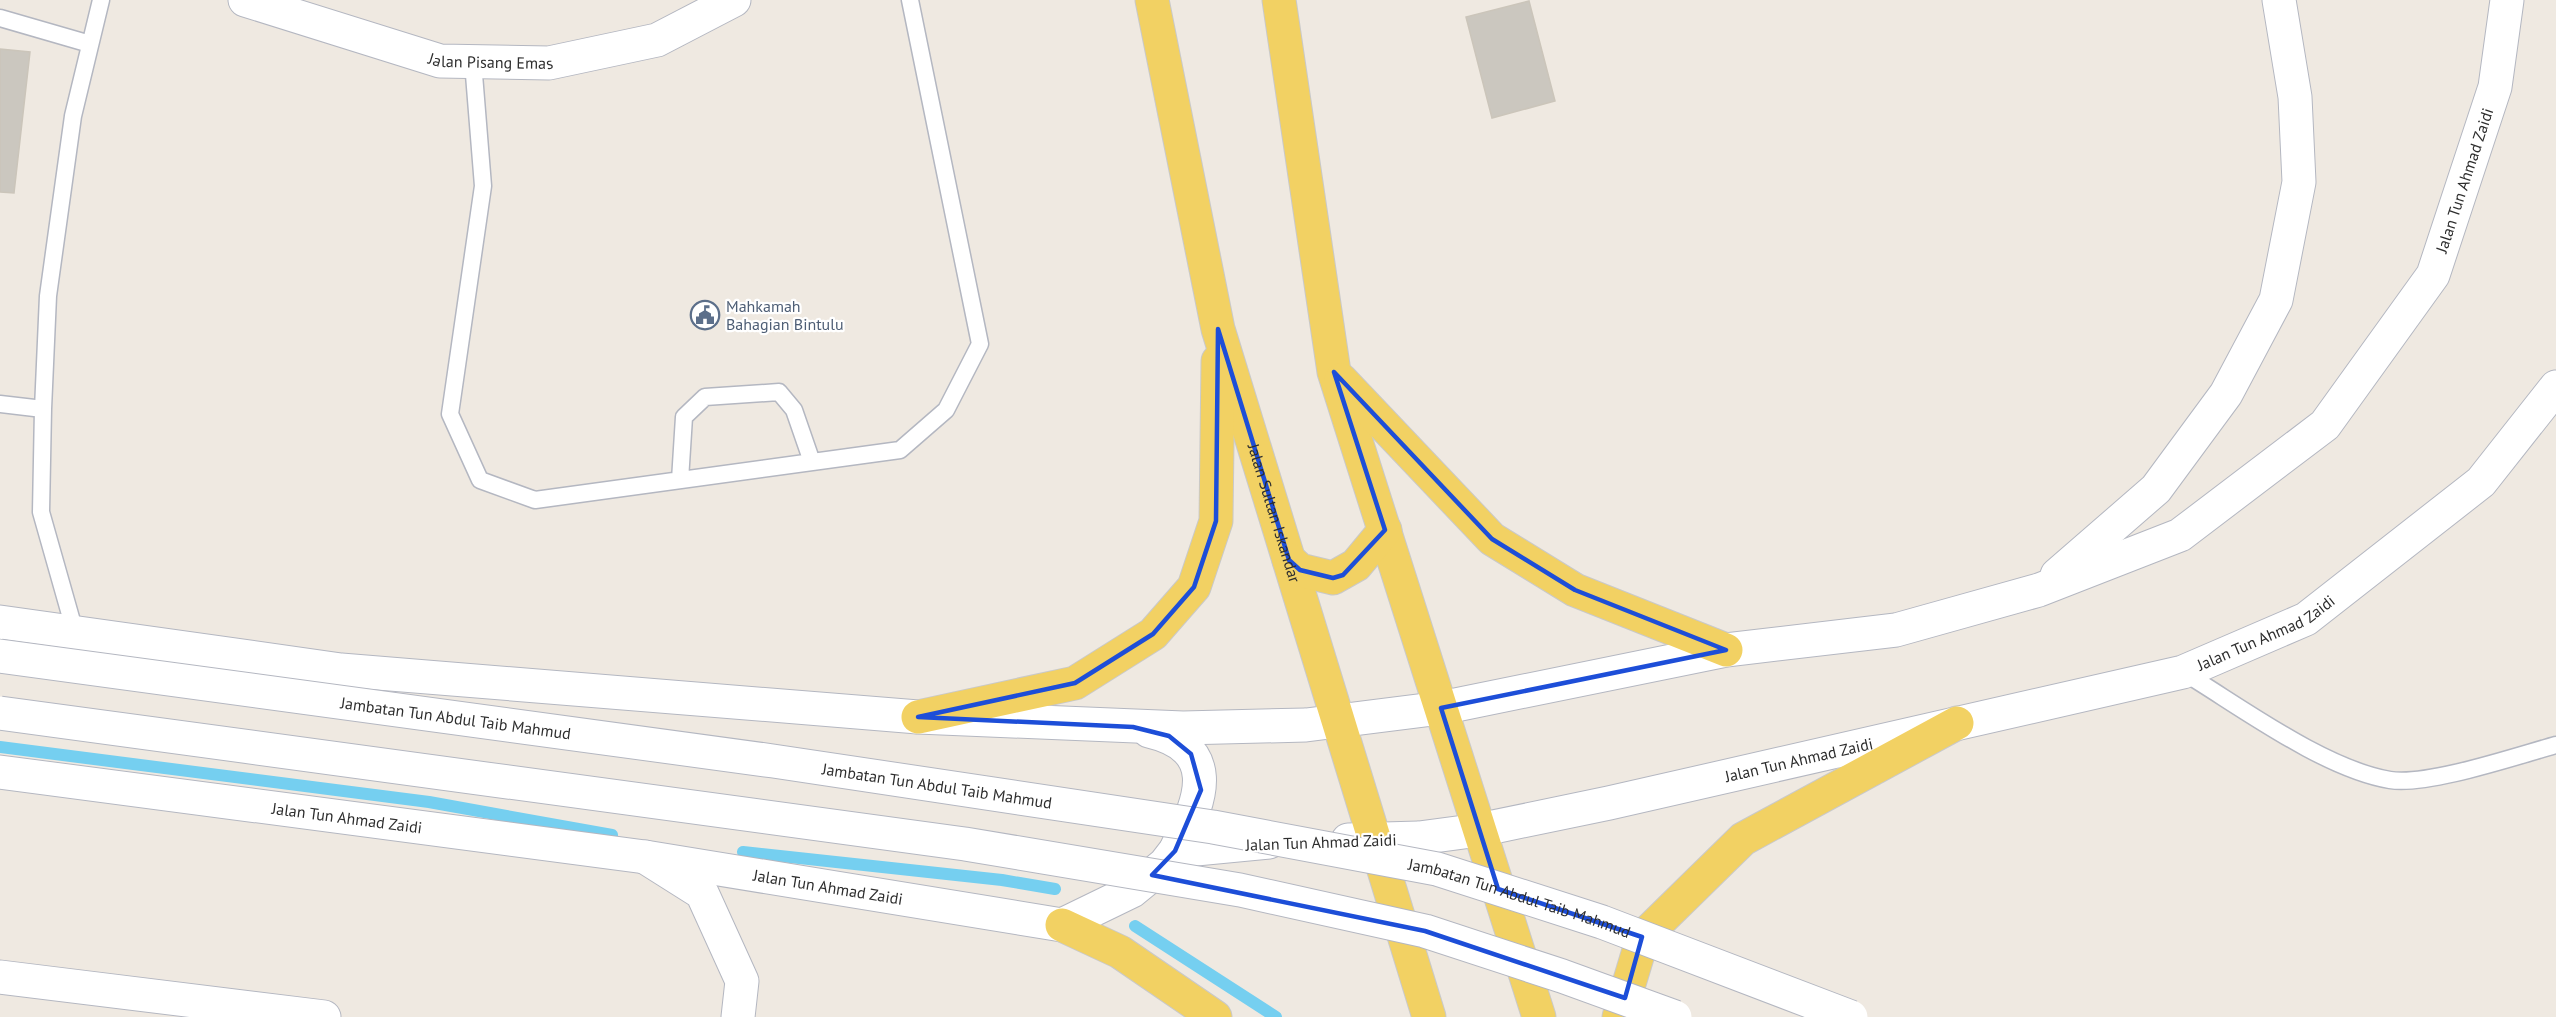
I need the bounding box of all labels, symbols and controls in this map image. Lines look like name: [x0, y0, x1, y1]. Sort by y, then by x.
street label: Jalan Pisang Emas: [425, 48, 555, 73]
street label: Jalan Tun Ahmad Zaidi: [2431, 105, 2497, 256]
place label: Mahkamah Bahagian Bintulu: [726, 296, 844, 334]
public building icon: Mahkamah Bahagian Bintulu: [689, 299, 721, 331]
street label: Jalan Sultan Iskandar: [1243, 440, 1305, 585]
street label: Jalan Tun Ahmad Zaidi: [2193, 590, 2339, 675]
street label: Jambatan Tun Abdul Taib Mahmud: [338, 692, 572, 743]
street label: Jalan Tun Ahmad Zaidi: [1722, 733, 1875, 786]
street label: Jambatan Tun Abdul Taib Mahmud: [820, 758, 1053, 813]
street label: Jalan Tun Ahmad Zaidi: [270, 798, 423, 838]
street label: Jalan Tun Ahmad Zaidi: [1244, 829, 1397, 855]
street label: Jambatan Tun Abdul Taib Mahmud: [1406, 854, 1633, 942]
street label: Jalan Tun Ahmad Zaidi: [751, 865, 904, 909]

